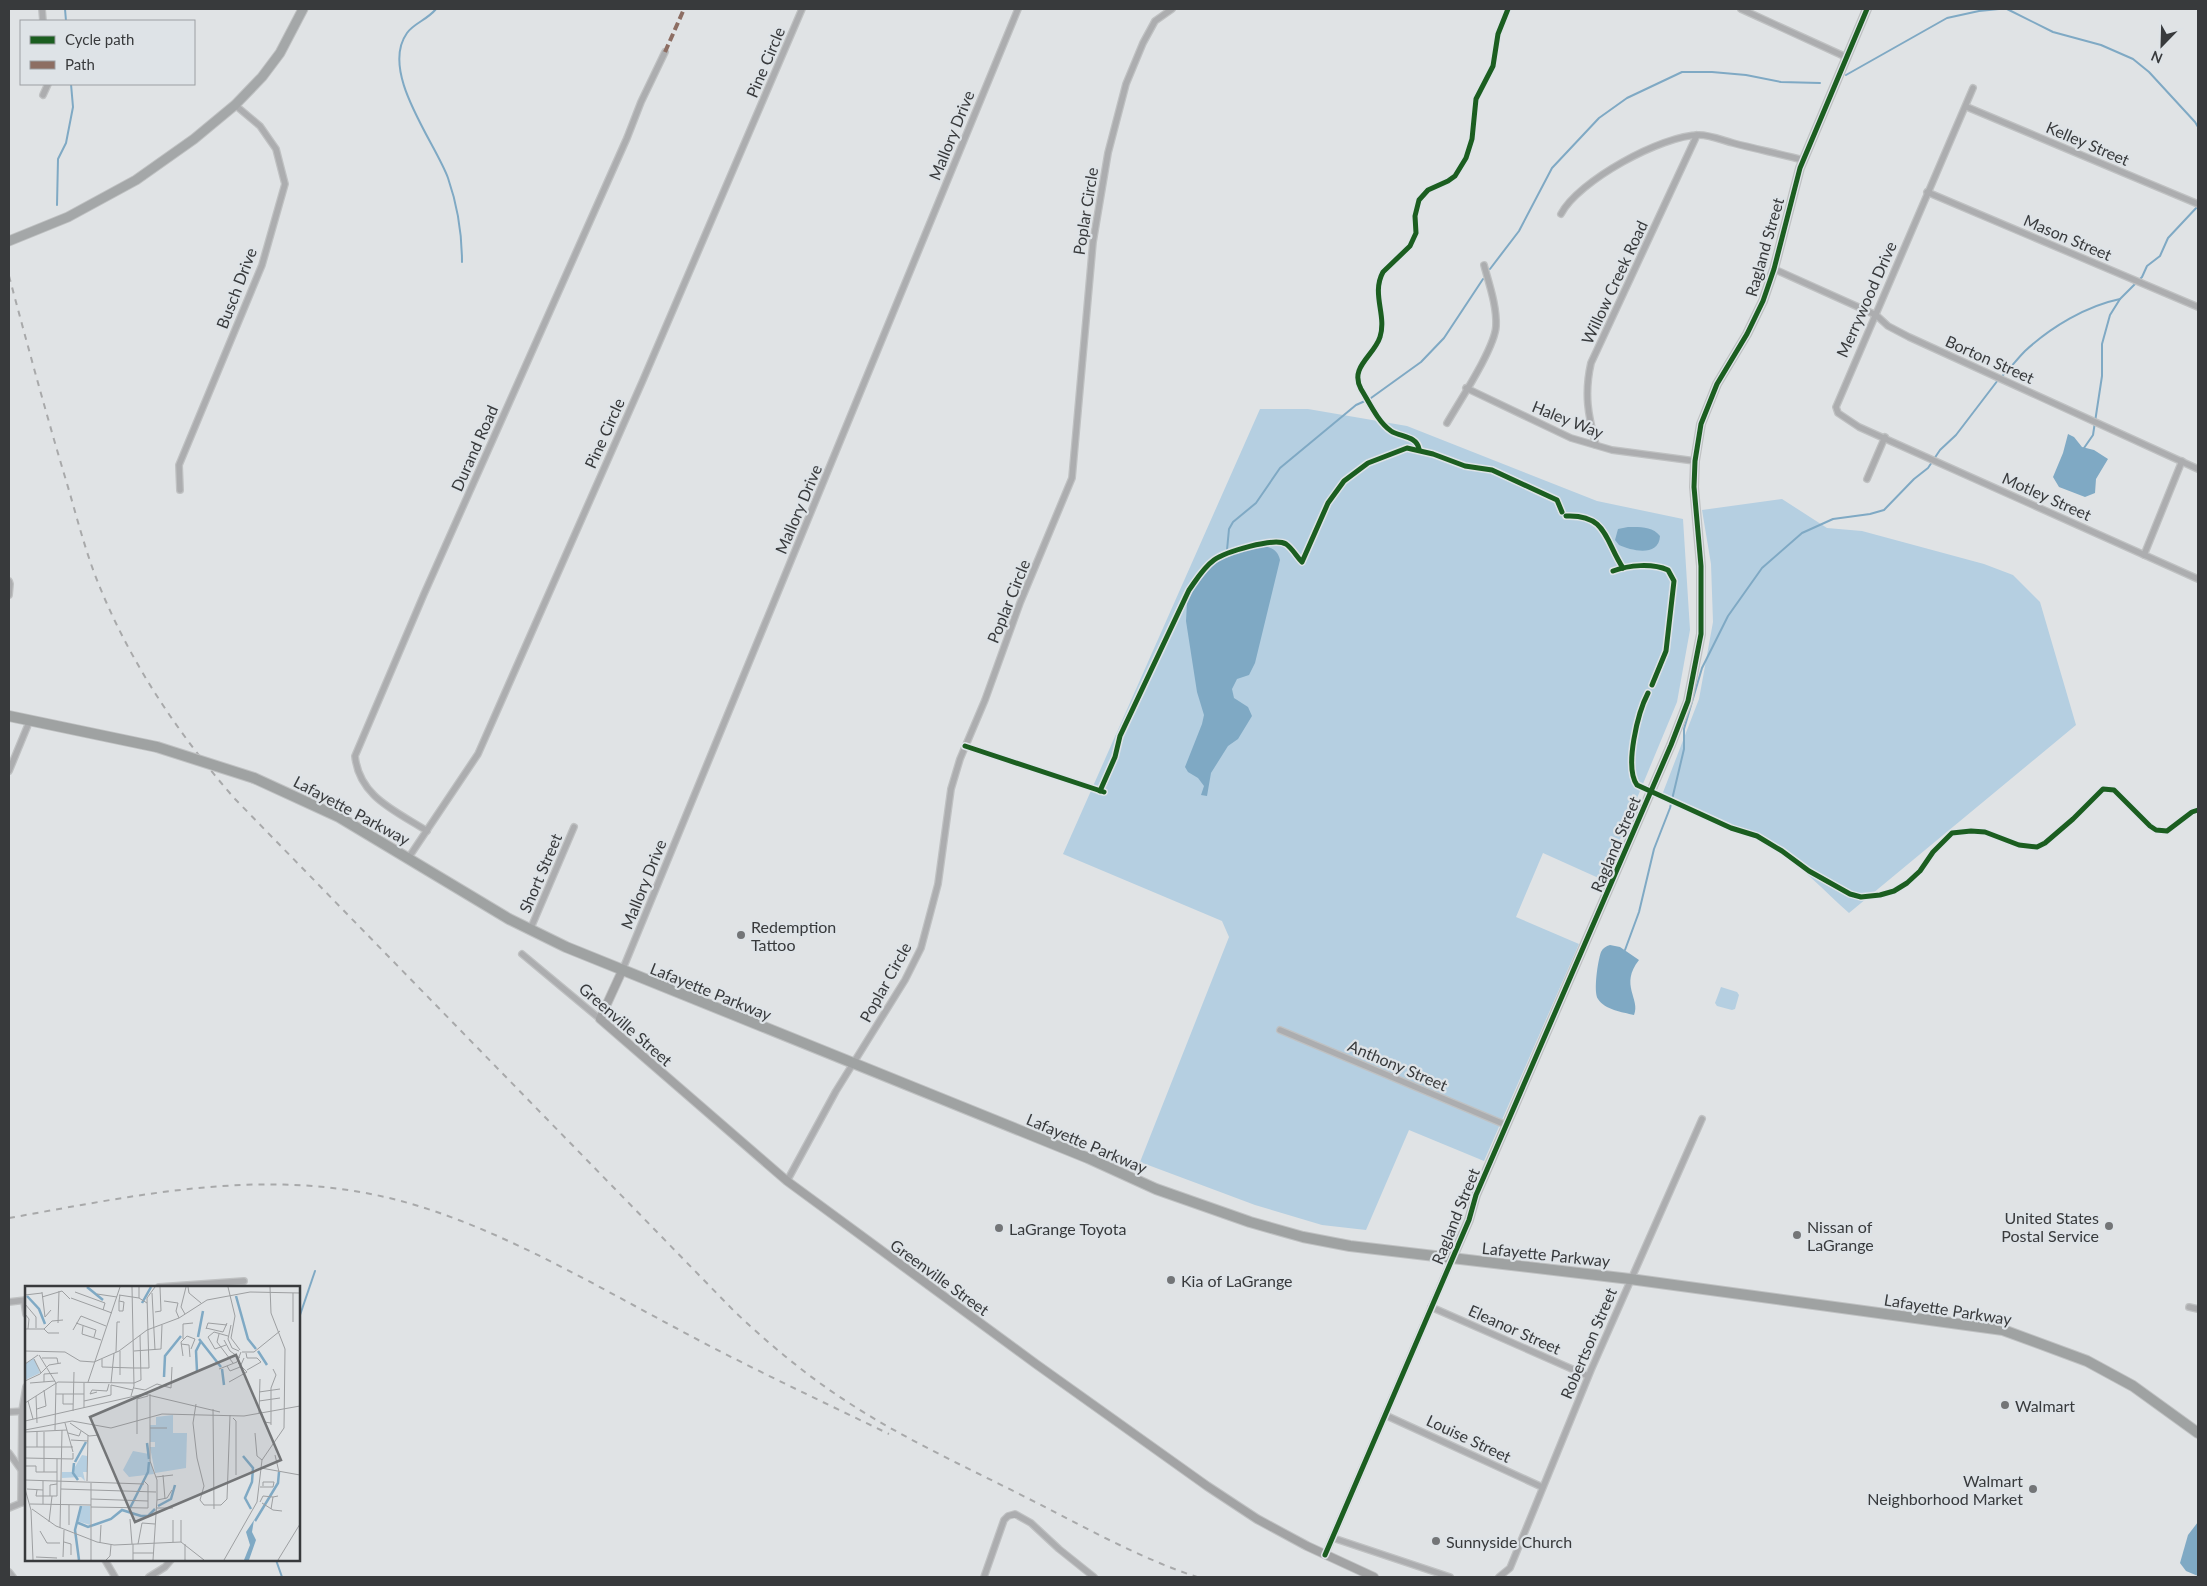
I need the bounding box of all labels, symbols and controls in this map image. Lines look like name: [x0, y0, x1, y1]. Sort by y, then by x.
legend: [20, 20, 195, 85]
north arrow: [2137, 20, 2187, 70]
street label: Pine Circle: [742, 24, 788, 100]
text: Cycle path: [65, 30, 134, 48]
text: N: [2148, 47, 2165, 67]
text: Path: [65, 55, 95, 73]
street label: Mallory Drive: [924, 87, 978, 183]
street label: Kelley Street: [2044, 117, 2133, 169]
street label: Poplar Circle: [1069, 166, 1101, 256]
street label: Ragland Street: [1741, 195, 1787, 299]
street label: Mason Street: [2021, 210, 2115, 264]
street label: Willow Creek Road: [1577, 217, 1651, 347]
street label: Merrywood Drive: [1832, 238, 1900, 360]
street label: Busch Drive: [212, 245, 260, 331]
street label: Borton Street: [1943, 331, 2038, 387]
street label: Pine Circle: [580, 395, 628, 471]
street label: Haley Way: [1530, 396, 1607, 442]
street label: Durand Road: [447, 402, 501, 494]
street label: Mallory Drive: [771, 462, 825, 556]
street label: Motley Street: [2000, 468, 2095, 524]
street label: Poplar Circle: [983, 556, 1033, 646]
street label: Lafayette Parkway: [291, 771, 414, 849]
street label: Ragland Street: [1586, 793, 1644, 895]
street label: Short Street: [515, 830, 565, 916]
street label: Mallory Drive: [616, 836, 670, 932]
place label: Redemption Tattoo: [751, 917, 836, 954]
marker: Redemption Tattoo: [735, 929, 747, 941]
street label: Poplar Circle: [855, 939, 915, 1025]
street label: Lafayette Parkway: [648, 958, 775, 1024]
street label: Greenville Street: [576, 978, 677, 1070]
street label: Anthony Street: [1345, 1036, 1451, 1095]
street label: Lafayette Parkway: [1024, 1109, 1151, 1177]
street label: Ragland Street: [1427, 1165, 1483, 1267]
place label: United States Postal Service: [2001, 1208, 2099, 1245]
place label: Nissan of LaGrange: [1807, 1217, 1874, 1254]
place label: LaGrange Toyota: [1009, 1219, 1126, 1238]
marker: United States Postal Service: [2103, 1220, 2115, 1232]
marker: LaGrange Toyota: [993, 1222, 1005, 1234]
marker: Nissan of LaGrange: [1791, 1229, 1803, 1241]
street label: Greenville Street: [887, 1235, 993, 1319]
street label: Lafayette Parkway: [1481, 1238, 1612, 1270]
place label: Kia of LaGrange: [1181, 1271, 1293, 1290]
marker: Kia of LaGrange: [1165, 1274, 1177, 1286]
street label: Robertson Street: [1556, 1284, 1620, 1401]
inset map: [25, 1286, 300, 1561]
street label: Lafayette Parkway: [1883, 1290, 2014, 1329]
street label: Eleanor Street: [1466, 1300, 1564, 1358]
place label: Walmart: [2015, 1396, 2075, 1415]
marker: Walmart: [1999, 1399, 2011, 1411]
street label: Louise Street: [1424, 1410, 1515, 1466]
place label: Walmart Neighborhood Market: [1867, 1471, 2023, 1508]
marker: Walmart Neighborhood Market: [2027, 1483, 2039, 1495]
place label: Sunnyside Church: [1446, 1532, 1572, 1551]
marker: Sunnyside Church: [1430, 1535, 1442, 1547]

